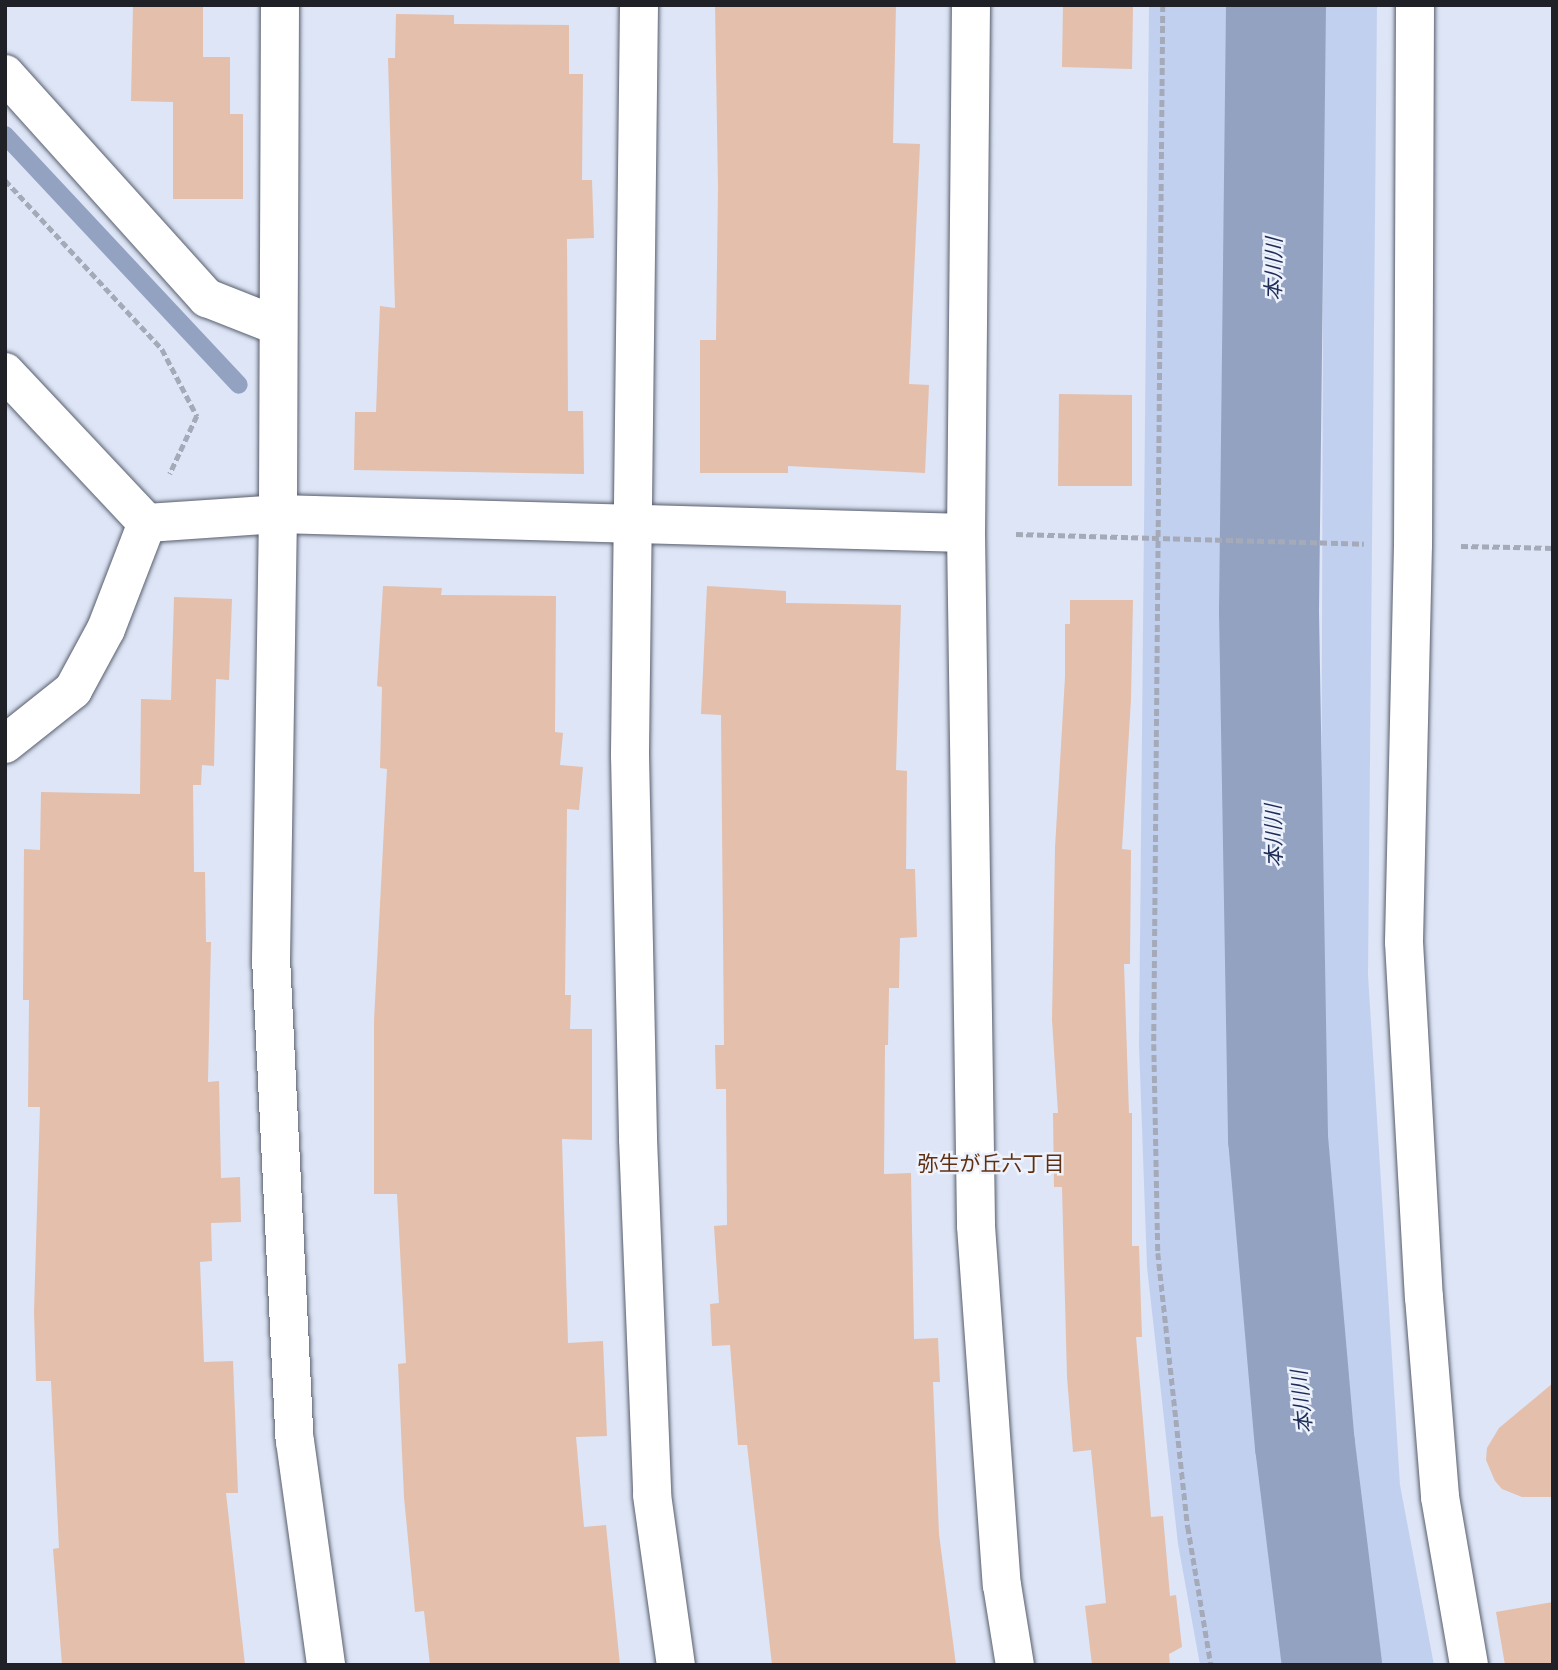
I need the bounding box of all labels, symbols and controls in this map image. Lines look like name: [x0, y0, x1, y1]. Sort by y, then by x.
water label: 本川川: [1260, 237, 1286, 301]
water label: 本川川: [1260, 804, 1286, 868]
district label: 弥生が丘六丁目: [918, 1150, 1064, 1176]
water label: 本川川: [1286, 1370, 1316, 1434]

